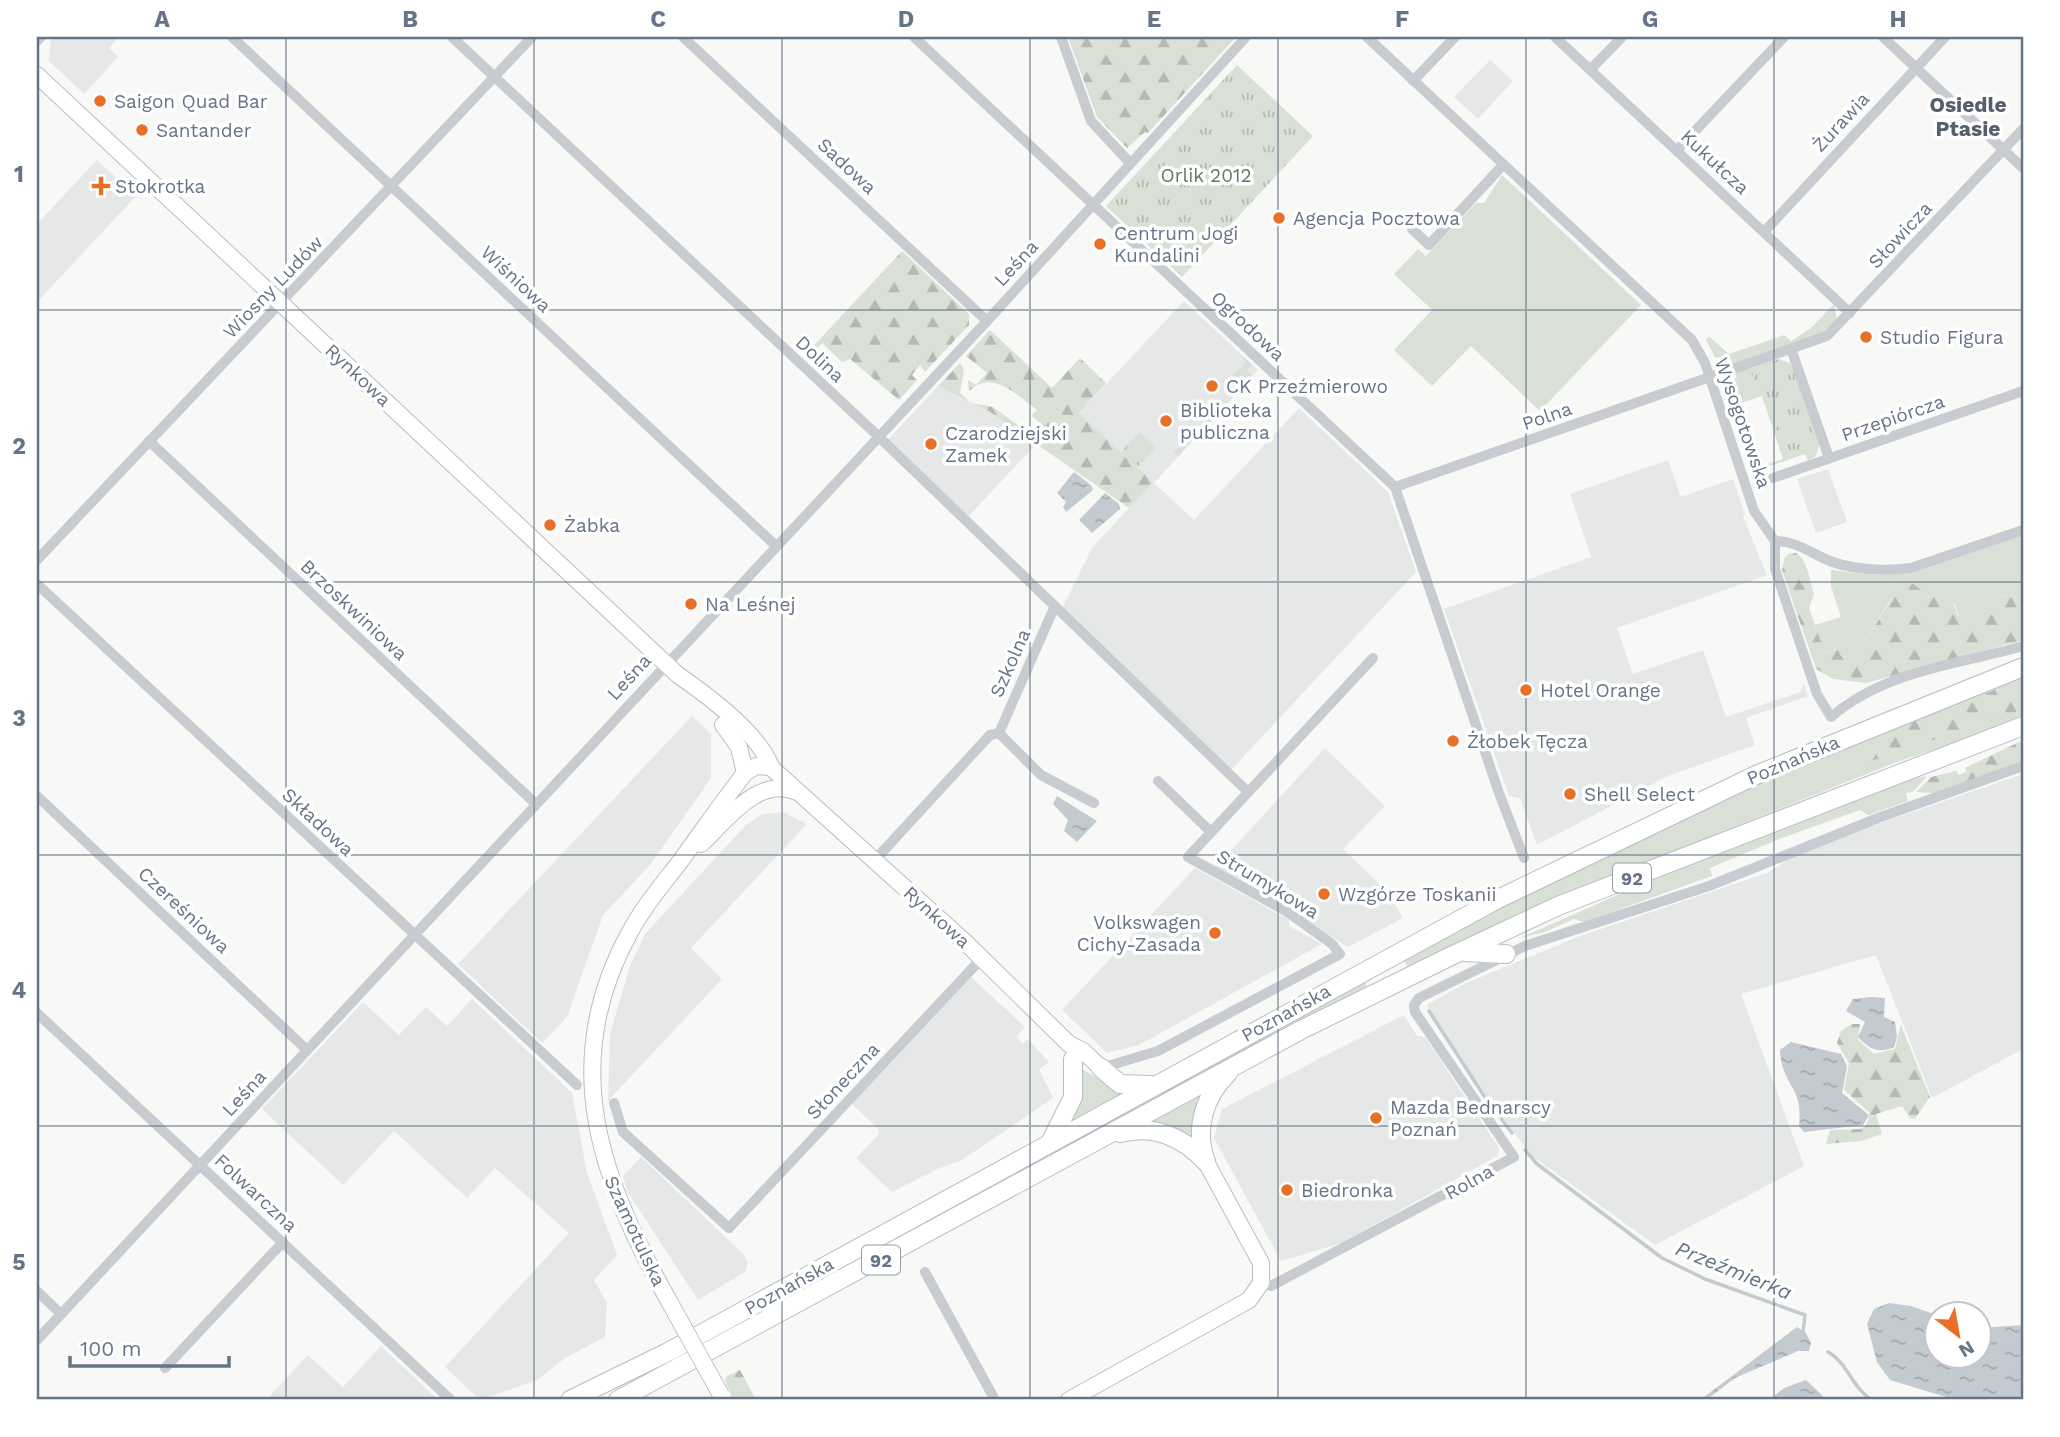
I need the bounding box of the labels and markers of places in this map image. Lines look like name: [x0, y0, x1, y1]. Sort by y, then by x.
place label: Saigon Quad Bar: [114, 90, 268, 113]
marker: Saigon Quad Bar: [92, 93, 108, 109]
place label: Santander: [156, 119, 252, 142]
marker: Santander: [134, 122, 150, 138]
place label: Stokrotka: [115, 175, 206, 198]
marker: Stokrotka: [93, 178, 109, 194]
place label: Agencja Pocztowa: [1293, 207, 1460, 230]
marker: Agencja Pocztowa: [1271, 210, 1287, 226]
place label: Centrum Jogi Kundalini: [1114, 222, 1238, 267]
marker: Centrum Jogi Kundalini: [1092, 236, 1108, 252]
place label: Studio Figura: [1880, 326, 2004, 349]
marker: Studio Figura: [1858, 329, 1874, 345]
place label: CK Przeźmierowo: [1226, 375, 1388, 398]
marker: CK Przeźmierowo: [1204, 378, 1220, 394]
place label: Biblioteka publiczna: [1180, 399, 1272, 444]
marker: Biblioteka publiczna: [1158, 413, 1174, 429]
place label: Czarodziejski Zamek: [945, 422, 1067, 467]
marker: Czarodziejski Zamek: [923, 436, 939, 452]
place label: Żabka: [564, 514, 620, 537]
marker: Żabka: [542, 517, 558, 533]
place label: Na Leśnej: [705, 593, 795, 616]
marker: Na Leśnej: [683, 596, 699, 612]
place label: Hotel Orange: [1540, 679, 1661, 702]
marker: Hotel Orange: [1518, 682, 1534, 698]
place label: Żłobek Tęcza: [1467, 730, 1588, 753]
marker: Żłobek Tęcza: [1445, 733, 1461, 749]
place label: Shell Select: [1584, 783, 1695, 806]
marker: Shell Select: [1562, 786, 1578, 802]
place label: Wzgórze Toskanii: [1338, 883, 1496, 906]
marker: Wzgórze Toskanii: [1316, 886, 1332, 902]
place label: Volkswagen Cichy-Zasada: [1077, 911, 1201, 956]
marker: Volkswagen Cichy-Zasada: [1207, 925, 1223, 941]
place label: Mazda Bednarscy Poznań: [1390, 1096, 1551, 1141]
marker: Mazda Bednarscy Poznań: [1368, 1110, 1384, 1126]
place label: Biedronka: [1301, 1179, 1394, 1202]
marker: Biedronka: [1279, 1182, 1295, 1198]

